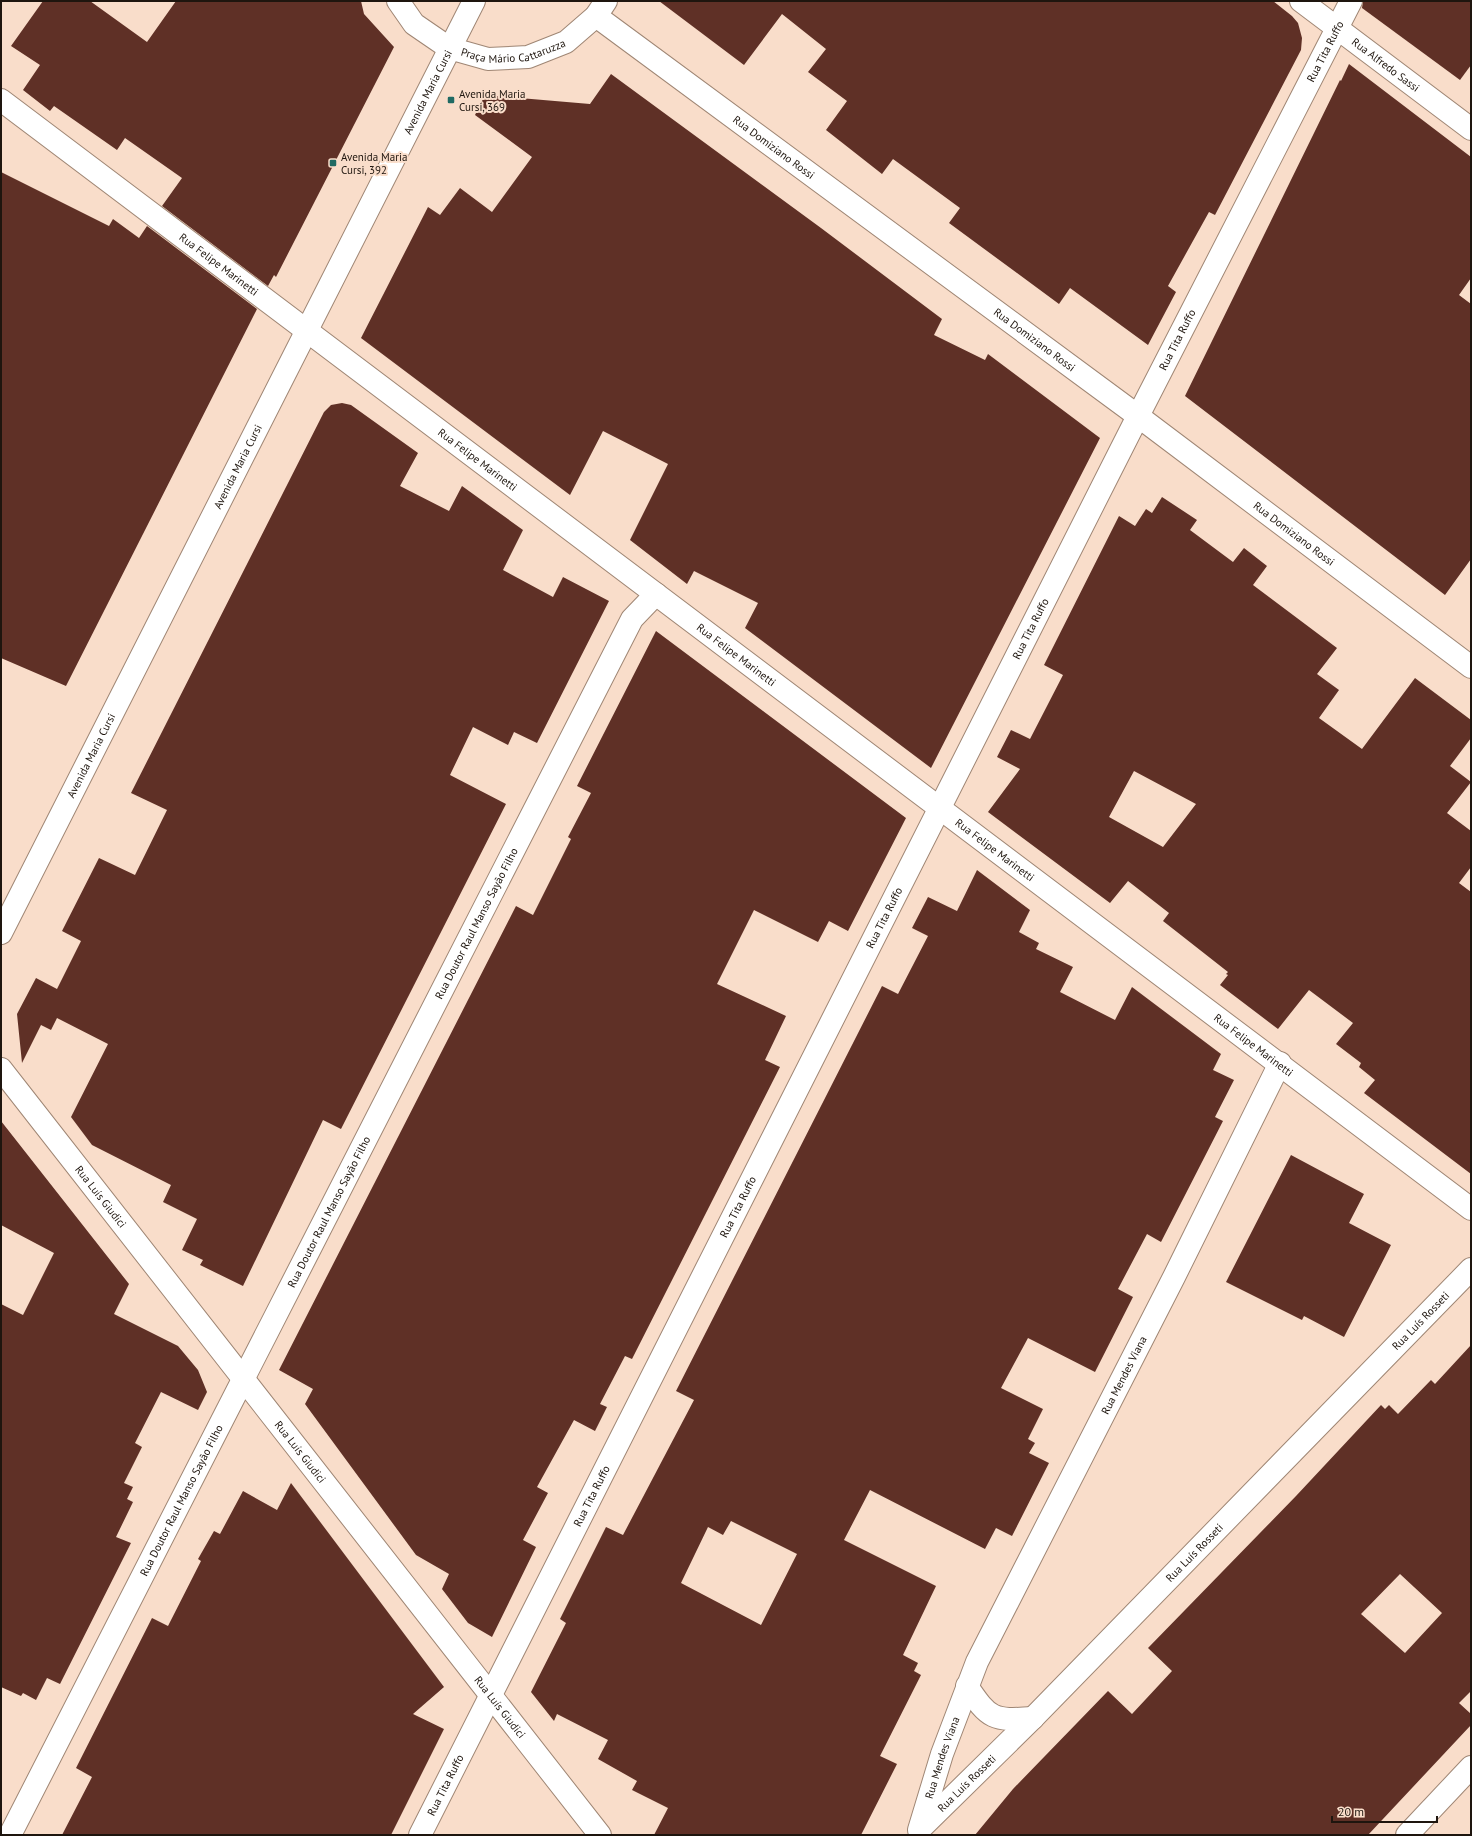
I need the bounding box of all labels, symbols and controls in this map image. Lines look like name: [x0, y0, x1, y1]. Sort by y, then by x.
street label: Rua Tita Ruffo: [1304, 19, 1347, 84]
street label: Rua Alfredo Sassi: [1349, 35, 1422, 95]
street label: Praça Mário Cattaruzza: [459, 36, 568, 66]
street label: Avenida Maria Cursi: [401, 47, 455, 137]
place label: Avenida Maria Cursi, 369: [459, 87, 525, 114]
marker: Avenida Maria Cursi, 369: [446, 95, 456, 105]
street label: Rua Domiziano Rossi: [730, 112, 818, 182]
place label: Avenida Maria Cursi, 392: [341, 150, 407, 177]
marker: Avenida Maria Cursi, 392: [328, 158, 338, 168]
street label: Rua Felipe Marinetti: [177, 230, 261, 299]
street label: Rua Domiziano Rossi: [991, 305, 1078, 374]
street label: Rua Tita Ruffo: [1156, 307, 1199, 373]
street label: Avenida Maria Cursi: [210, 422, 265, 511]
street label: Rua Felipe Marinetti: [435, 425, 520, 494]
street label: Rua Domiziano Rossi: [1251, 498, 1337, 569]
street label: Rua Tita Ruffo: [1009, 596, 1052, 662]
street label: Rua Felipe Marinetti: [694, 620, 779, 689]
street label: Avenida Maria Cursi: [64, 711, 118, 800]
street label: Rua Felipe Marinetti: [952, 815, 1037, 884]
street label: Rua Doutor Raul Manso Sayão Filho: [432, 845, 521, 1001]
street label: Rua Tita Ruffo: [863, 885, 906, 951]
street label: Rua Felipe Marinetti: [1211, 1011, 1296, 1079]
street label: Rua Doutor Raul Manso Sayão Filho: [284, 1134, 373, 1290]
street label: Rua Luís Giudici: [72, 1163, 129, 1231]
street label: Rua Tita Ruffo: [717, 1174, 759, 1240]
street label: Rua Luís Rosseti: [1389, 1289, 1452, 1353]
street label: Rua Mendes Viana: [1098, 1334, 1150, 1417]
street label: Rua Luís Giudici: [272, 1418, 329, 1486]
street label: Rua Doutor Raul Manso Sayão Filho: [137, 1422, 226, 1578]
street label: Rua Tita Ruffo: [570, 1463, 613, 1529]
street label: Rua Luís Rosseti: [1163, 1520, 1226, 1585]
street label: Rua Luís Giudici: [471, 1673, 529, 1741]
street label: Rua Mendes Viana: [922, 1714, 963, 1800]
street label: Rua Luís Rosseti: [935, 1751, 999, 1815]
street label: Rua Tita Ruffo: [424, 1752, 467, 1818]
scale bar: [1332, 1798, 1437, 1824]
text: 20 m: [1338, 1804, 1364, 1819]

